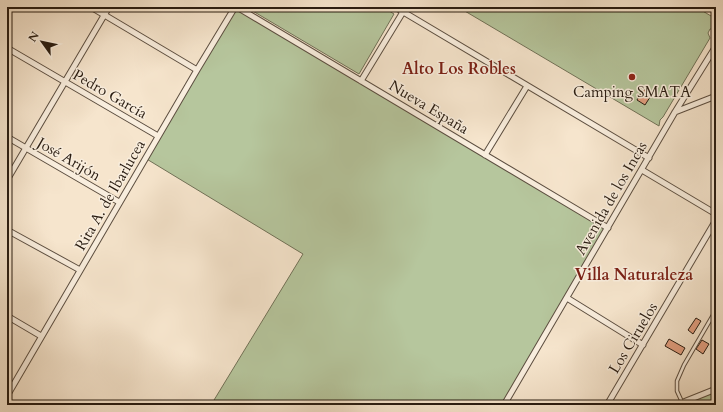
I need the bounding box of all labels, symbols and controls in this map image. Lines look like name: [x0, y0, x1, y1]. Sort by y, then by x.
north arrow: [22, 22, 62, 62]
text: N: [25, 28, 43, 45]
district label: Alto Los Robles: [402, 58, 516, 80]
street label: Pedro García: [69, 65, 151, 124]
marker: Camping SMATA: [627, 72, 637, 82]
street label: Nueva España: [385, 75, 473, 139]
place label: Camping SMATA: [573, 82, 691, 102]
street label: José Arijón: [32, 132, 105, 185]
street label: Rita A. de Ibarlucea: [70, 136, 150, 254]
street label: Avenida de los Incas: [570, 138, 652, 258]
district label: Villa Naturaleza: [575, 264, 693, 286]
street label: Los Ciruelos: [604, 299, 662, 377]

